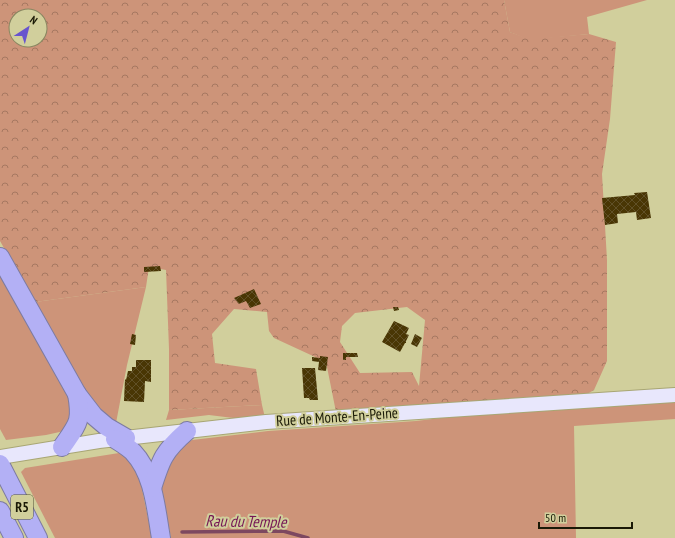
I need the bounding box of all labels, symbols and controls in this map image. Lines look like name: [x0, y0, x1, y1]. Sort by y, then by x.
north arrow: [8, 8, 48, 48]
text: N: [27, 12, 40, 27]
street label: Rue de Monte-En-Peine: [275, 403, 399, 430]
road number: R5: [11, 495, 33, 519]
scale bar: [539, 504, 632, 530]
water label: Rau du Temple: [205, 510, 288, 532]
text: 50 m: [545, 510, 566, 525]

